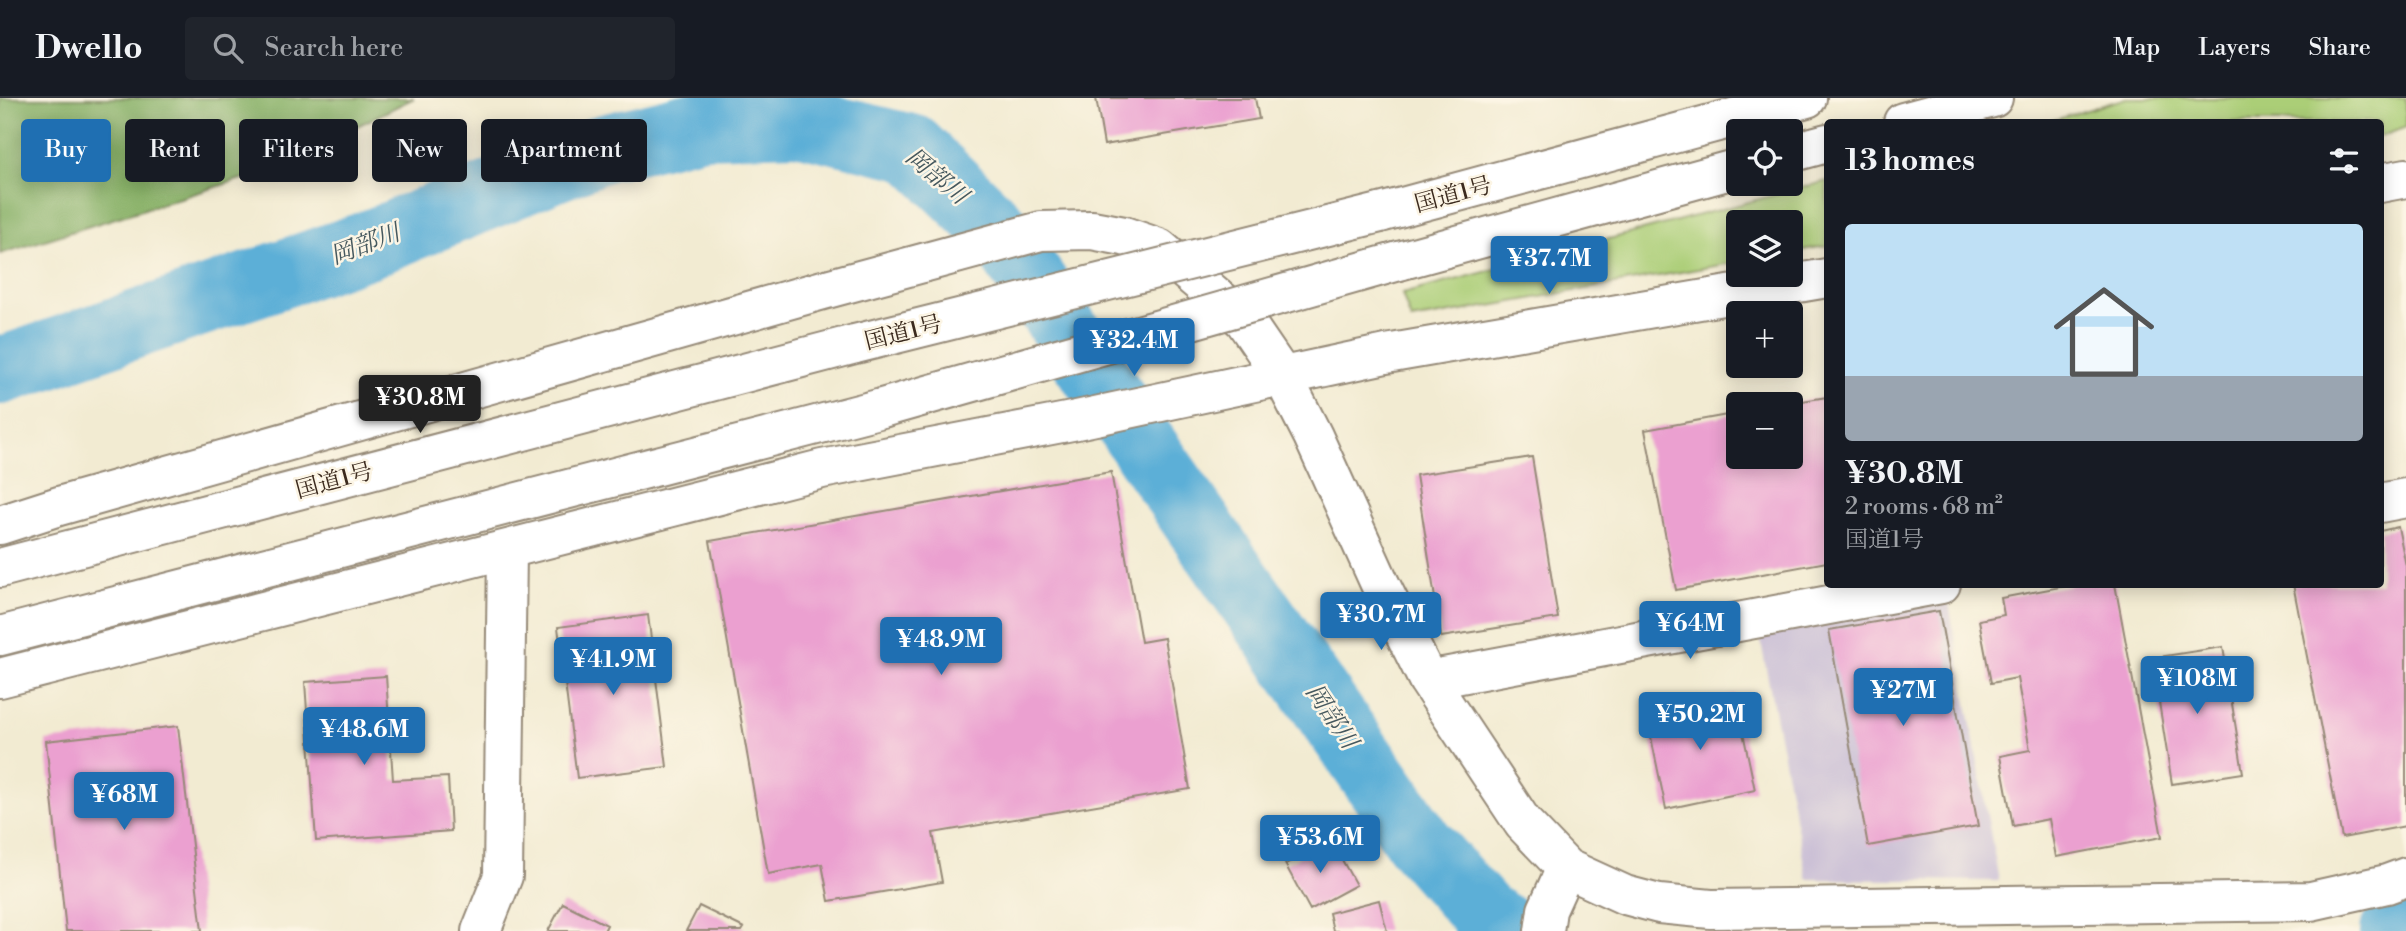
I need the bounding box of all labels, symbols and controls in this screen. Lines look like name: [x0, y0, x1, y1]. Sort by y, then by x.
search box: [185, 17, 675, 80]
text: Dwello: [35, 28, 143, 69]
icon: search: [209, 29, 247, 67]
text: Search here: [265, 32, 403, 64]
text: Map: [2113, 33, 2160, 63]
text: Layers: [2198, 33, 2270, 63]
text: Share: [2308, 33, 2371, 63]
chip: Buy: [21, 119, 111, 182]
chip: Rent: [125, 119, 225, 182]
chip: Filters: [239, 119, 358, 182]
chip: New: [372, 119, 467, 182]
chip: Apartment: [481, 119, 647, 182]
map controls: [1726, 119, 1803, 469]
button: locate: [1726, 119, 1803, 196]
water label: 岡部川: [899, 142, 976, 213]
text: 13 homes: [1845, 142, 1975, 180]
icon: filters: [2325, 142, 2363, 180]
street label: 国道1号: [1412, 171, 1495, 219]
button: layers: [1726, 210, 1803, 287]
water label: 岡部川: [326, 217, 407, 272]
pin: ¥37.7M: [1492, 236, 1606, 296]
text: ¥37.7M: [1507, 245, 1591, 273]
icon: home: [2041, 269, 2167, 395]
button: +: [1726, 301, 1803, 378]
street label: 国道1号: [862, 310, 945, 356]
pin: ¥32.4M: [1077, 318, 1191, 378]
text: ¥32.4M: [1090, 327, 1178, 355]
pin: ¥30.8M: [363, 376, 477, 435]
text: ¥30.8M: [375, 384, 465, 412]
button: −: [1726, 392, 1803, 469]
text: ¥30.8M: [1845, 455, 1963, 493]
street label: 国道1号: [293, 457, 376, 505]
text: 2 rooms · 68 m²: [1845, 493, 2003, 521]
text: 国道1号: [1845, 526, 1924, 554]
pin: ¥30.7M: [1324, 592, 1438, 652]
text: ¥30.7M: [1336, 601, 1426, 629]
pin: ¥64M: [1649, 602, 1731, 661]
text: ¥64M: [1655, 610, 1725, 638]
pin: ¥48.9M: [884, 618, 998, 677]
text: ¥48.9M: [896, 626, 986, 654]
pin: ¥41.9M: [556, 638, 670, 697]
text: ¥41.9M: [570, 646, 656, 674]
pin: ¥108M: [2148, 656, 2246, 716]
text: ¥108M: [2157, 665, 2237, 693]
pin: ¥27M: [1862, 668, 1944, 728]
text: ¥27M: [1870, 677, 1936, 705]
water label: 岡部川: [1299, 678, 1365, 757]
pin: ¥50.2M: [1643, 692, 1757, 752]
text: ¥50.2M: [1655, 701, 1745, 729]
pin: ¥48.6M: [307, 708, 421, 767]
text: ¥48.6M: [319, 716, 409, 744]
pin: ¥68M: [83, 772, 165, 832]
text: ¥68M: [90, 781, 158, 809]
pin: ¥53.6M: [1263, 816, 1377, 875]
text: ¥53.6M: [1276, 824, 1364, 852]

